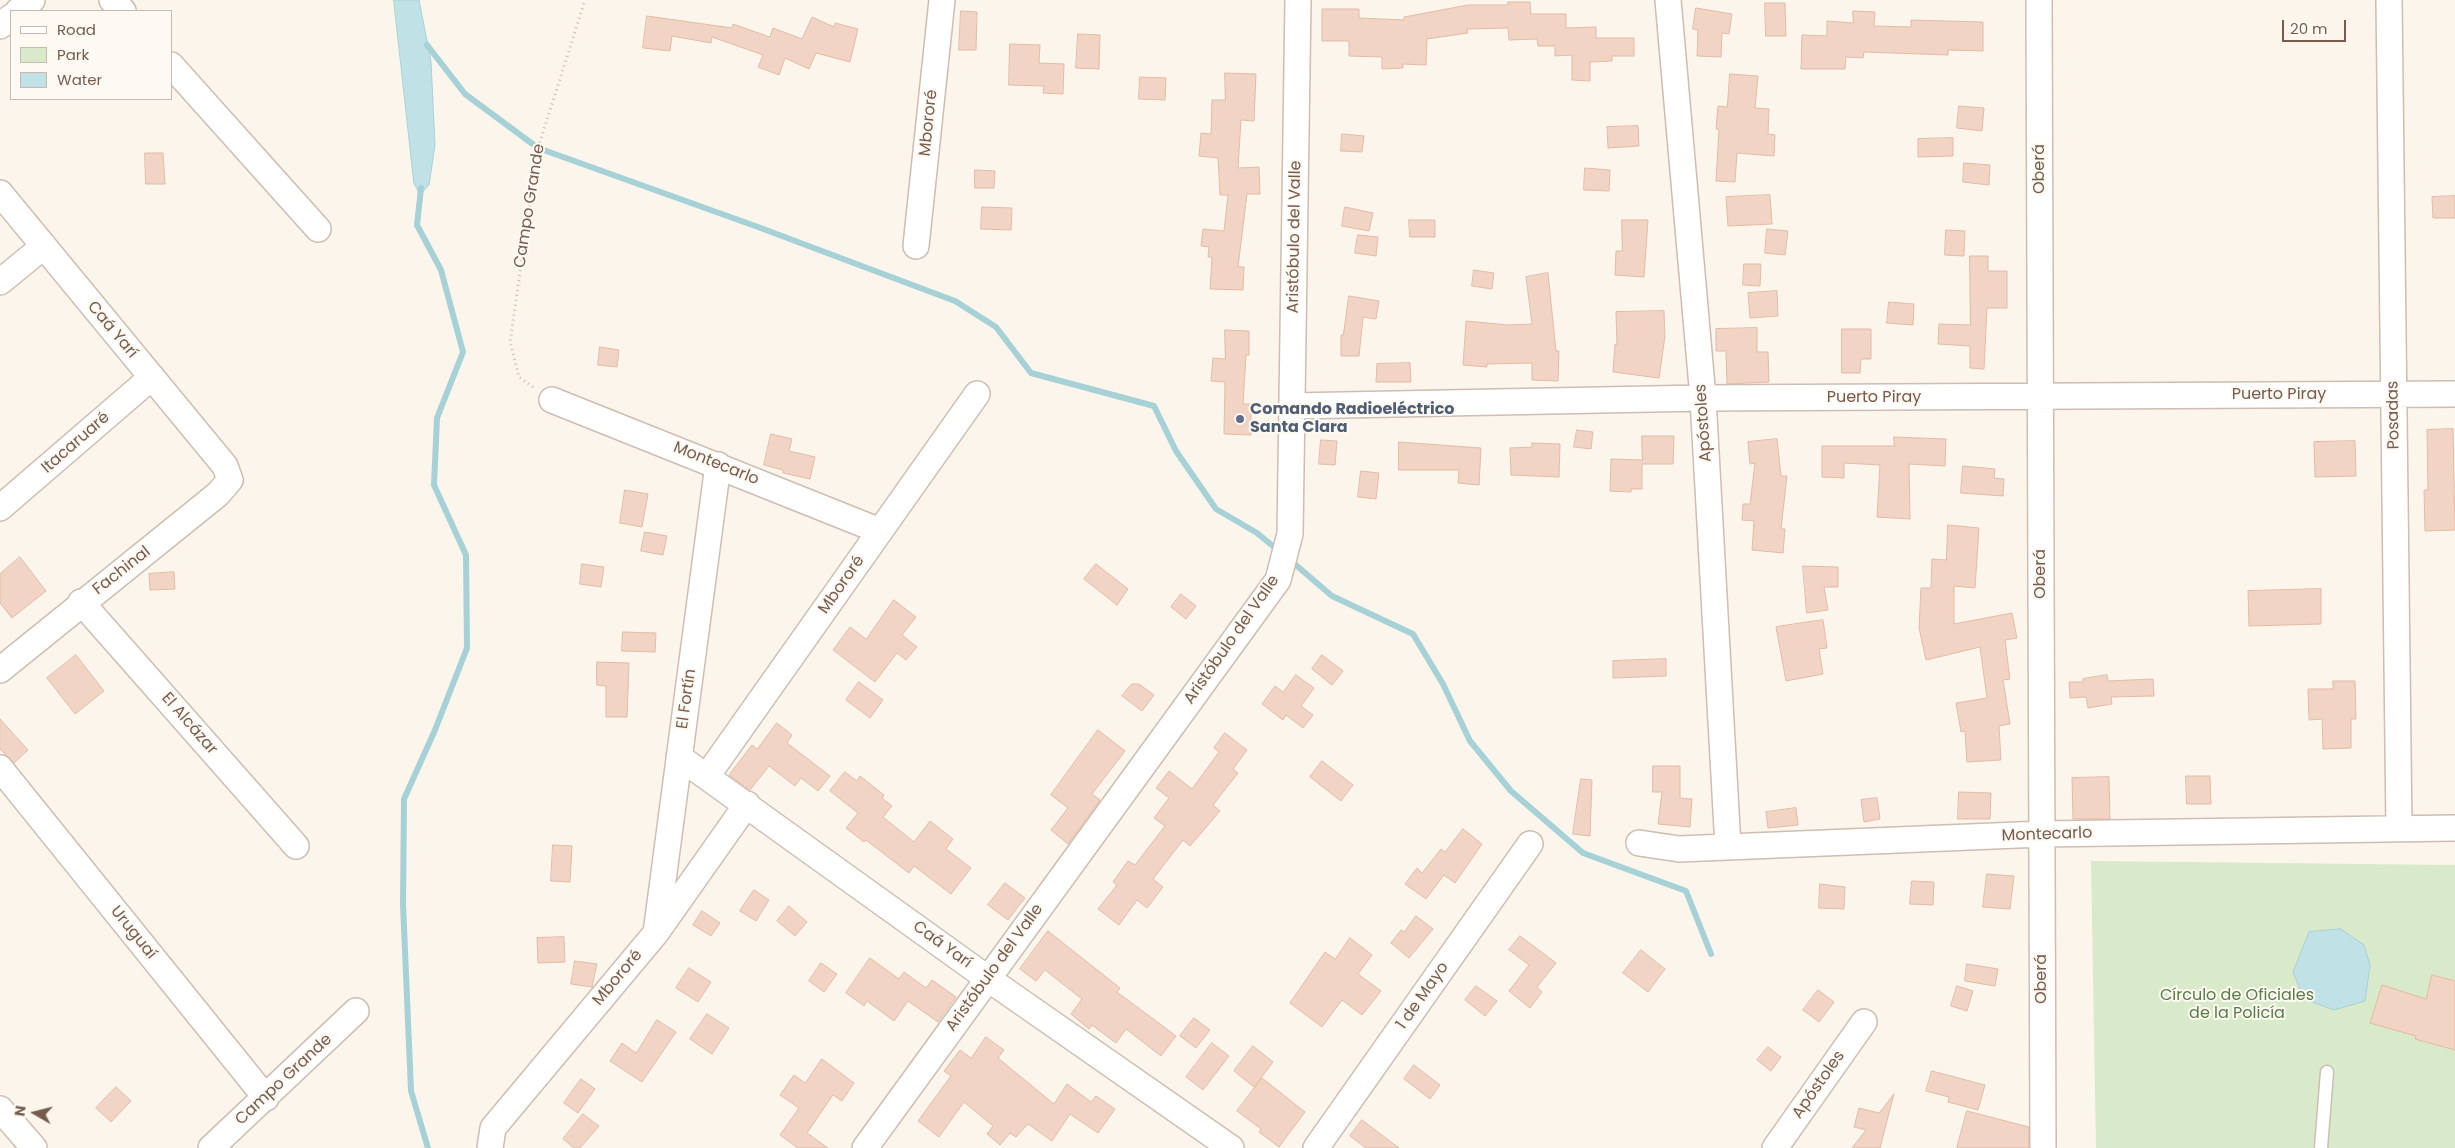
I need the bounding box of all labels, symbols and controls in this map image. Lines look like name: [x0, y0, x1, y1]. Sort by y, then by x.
legend: [10, 10, 172, 100]
scale bar: [2285, 10, 2349, 42]
text: 20 m: [2290, 18, 2328, 39]
text: Road: [57, 19, 96, 40]
text: Park: [57, 44, 89, 65]
text: Water: [57, 69, 102, 90]
street label: Mbororé: [916, 89, 942, 157]
street label: Campo Grande: [511, 143, 549, 269]
street label: Oberá: [2030, 144, 2050, 194]
street label: Aristóbulo del Valle: [1284, 160, 1306, 314]
street label: Caá Yarí: [83, 298, 141, 362]
street label: Posadas: [2384, 381, 2404, 449]
street label: Apóstoles: [1692, 383, 1716, 463]
street label: Puerto Piray: [2232, 385, 2326, 405]
street label: Puerto Piray: [1827, 388, 1921, 408]
place label: Comando Radioeléctrico Santa Clara: [1250, 400, 1455, 438]
street label: Itacaruaré: [38, 408, 114, 478]
marker: Comando Radioeléctrico Santa Clara: [1234, 413, 1246, 425]
street label: Montecarlo: [670, 438, 762, 490]
street label: Fachinal: [89, 543, 155, 599]
street label: Oberá: [2031, 549, 2051, 599]
street label: Mbororé: [815, 552, 869, 618]
street label: Aristóbulo del Valle: [1180, 572, 1284, 708]
street label: El Fortín: [673, 668, 701, 730]
street label: El Alcázar: [157, 689, 221, 759]
street label: Montecarlo: [2001, 824, 2093, 846]
street label: Aristóbulo del Valle: [942, 900, 1048, 1036]
street label: Uruguaí: [106, 903, 160, 963]
street label: Caá Yarí: [909, 917, 975, 973]
street label: Mbororé: [589, 946, 647, 1010]
street label: Oberá: [2032, 954, 2052, 1004]
street label: 1 de Mayo: [1393, 958, 1453, 1034]
park label: Círculo de Oficiales de la Policía: [2160, 986, 2314, 1024]
street label: Campo Grande: [232, 1030, 336, 1130]
street label: Apóstoles: [1789, 1047, 1849, 1123]
north arrow: [10, 1088, 60, 1138]
text: N: [10, 1104, 31, 1118]

